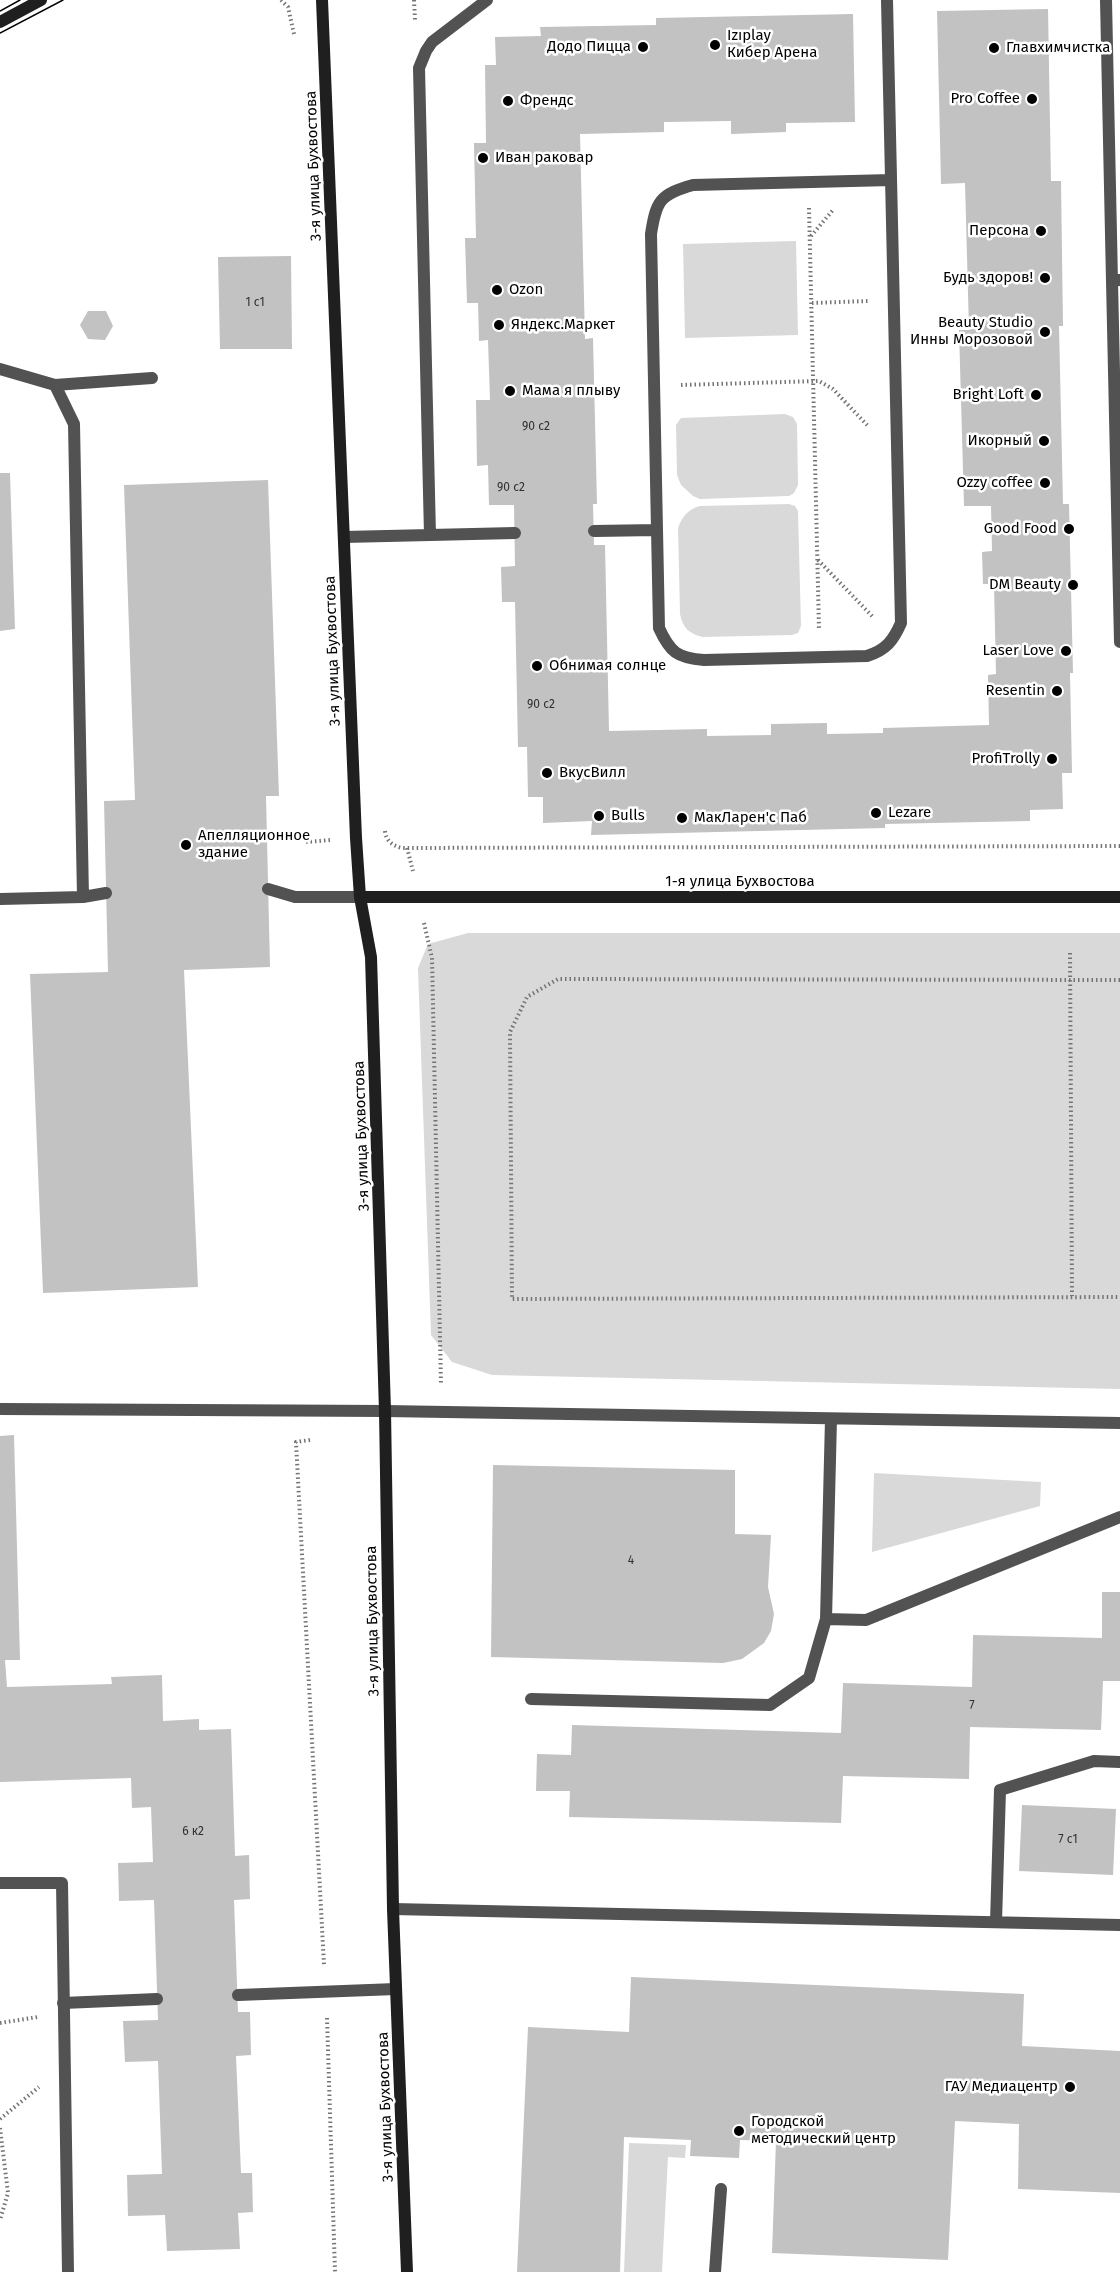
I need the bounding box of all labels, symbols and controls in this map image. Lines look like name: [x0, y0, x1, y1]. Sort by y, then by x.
place label: Izıplay Кибер Арена: [727, 27, 817, 62]
place label: Додо Пицца: [547, 38, 631, 56]
marker: Izıplay Кибер Арена: [708, 38, 722, 52]
place label: Главхимчистка: [1006, 39, 1110, 57]
marker: Додо Пицца: [636, 40, 650, 54]
marker: Главхимчистка: [987, 41, 1001, 55]
street label: 3-я улица Бухвостова: [302, 90, 326, 242]
place label: Pro Coffee: [950, 90, 1020, 108]
place label: Френдс: [520, 92, 574, 110]
marker: Pro Coffee: [1025, 92, 1039, 106]
marker: Френдс: [501, 94, 515, 108]
place label: Иван раковар: [495, 149, 593, 167]
marker: Иван раковар: [476, 151, 490, 165]
place label: Персона: [969, 222, 1029, 240]
marker: Персона: [1034, 224, 1048, 238]
place label: Будь здоров!: [943, 269, 1033, 287]
marker: Будь здоров!: [1038, 271, 1052, 285]
place label: Ozon: [509, 281, 543, 299]
marker: Ozon: [490, 283, 504, 297]
house number: 1 с1: [245, 296, 265, 310]
place label: Beauty Studio Инны Морозовой: [910, 314, 1033, 349]
place label: Яндекс.Маркет: [511, 316, 615, 334]
marker: Яндекс.Маркет: [492, 318, 506, 332]
marker: Beauty Studio Инны Морозовой: [1038, 325, 1052, 339]
place label: Мама я плыву: [522, 382, 620, 400]
marker: Мама я плыву: [503, 384, 517, 398]
place label: Bright Loft: [953, 386, 1024, 404]
marker: Bright Loft: [1029, 388, 1043, 402]
house number: 90 с2: [522, 420, 550, 434]
place label: Икорный: [968, 432, 1032, 450]
marker: Икорный: [1037, 434, 1051, 448]
place label: Ozzy coffee: [956, 474, 1033, 492]
marker: Ozzy coffee: [1038, 476, 1052, 490]
house number: 90 с2: [497, 481, 525, 495]
place label: Good Food: [984, 520, 1057, 538]
marker: Good Food: [1062, 522, 1076, 536]
street label: 3-я улица Бухвостова: [321, 575, 345, 727]
place label: DM Beauty: [989, 576, 1061, 594]
marker: DM Beauty: [1066, 578, 1080, 592]
place label: Laser Love: [982, 642, 1054, 660]
marker: Laser Love: [1059, 644, 1073, 658]
place label: Обнимая солнце: [549, 657, 666, 675]
marker: Обнимая солнце: [530, 659, 544, 673]
place label: Resentin: [986, 682, 1045, 700]
marker: Resentin: [1050, 684, 1064, 698]
house number: 90 с2: [527, 698, 555, 712]
place label: ProfiTrolly: [971, 750, 1040, 768]
marker: ProfiTrolly: [1045, 752, 1059, 766]
place label: ВкусВилл: [559, 764, 626, 782]
marker: ВкусВилл: [540, 766, 554, 780]
place label: Lezare: [888, 804, 931, 822]
marker: Lezare: [869, 806, 883, 820]
place label: Bulls: [611, 807, 645, 825]
marker: Bulls: [592, 809, 606, 823]
place label: МакЛарен'с Паб: [694, 809, 807, 827]
marker: МакЛарен'с Паб: [675, 811, 689, 825]
place label: Апелляционное здание: [198, 827, 310, 862]
marker: Апелляционное здание: [179, 838, 193, 852]
street label: 1-я улица Бухвостова: [665, 873, 815, 891]
street label: 3-я улица Бухвостова: [350, 1060, 374, 1212]
street label: 3-я улица Бухвостова: [363, 1546, 383, 1696]
house number: 4: [628, 1554, 634, 1568]
house number: 7: [969, 1699, 975, 1713]
house number: 6 к2: [182, 1825, 204, 1839]
house number: 7 с1: [1058, 1833, 1078, 1847]
street label: 3-я улица Бухвостова: [374, 2031, 398, 2183]
place label: ГАУ Медиацентр: [945, 2078, 1058, 2096]
marker: ГАУ Медиацентр: [1063, 2080, 1077, 2094]
place label: Городской методический центр: [751, 2113, 896, 2148]
marker: Городской методический центр: [732, 2124, 746, 2138]

